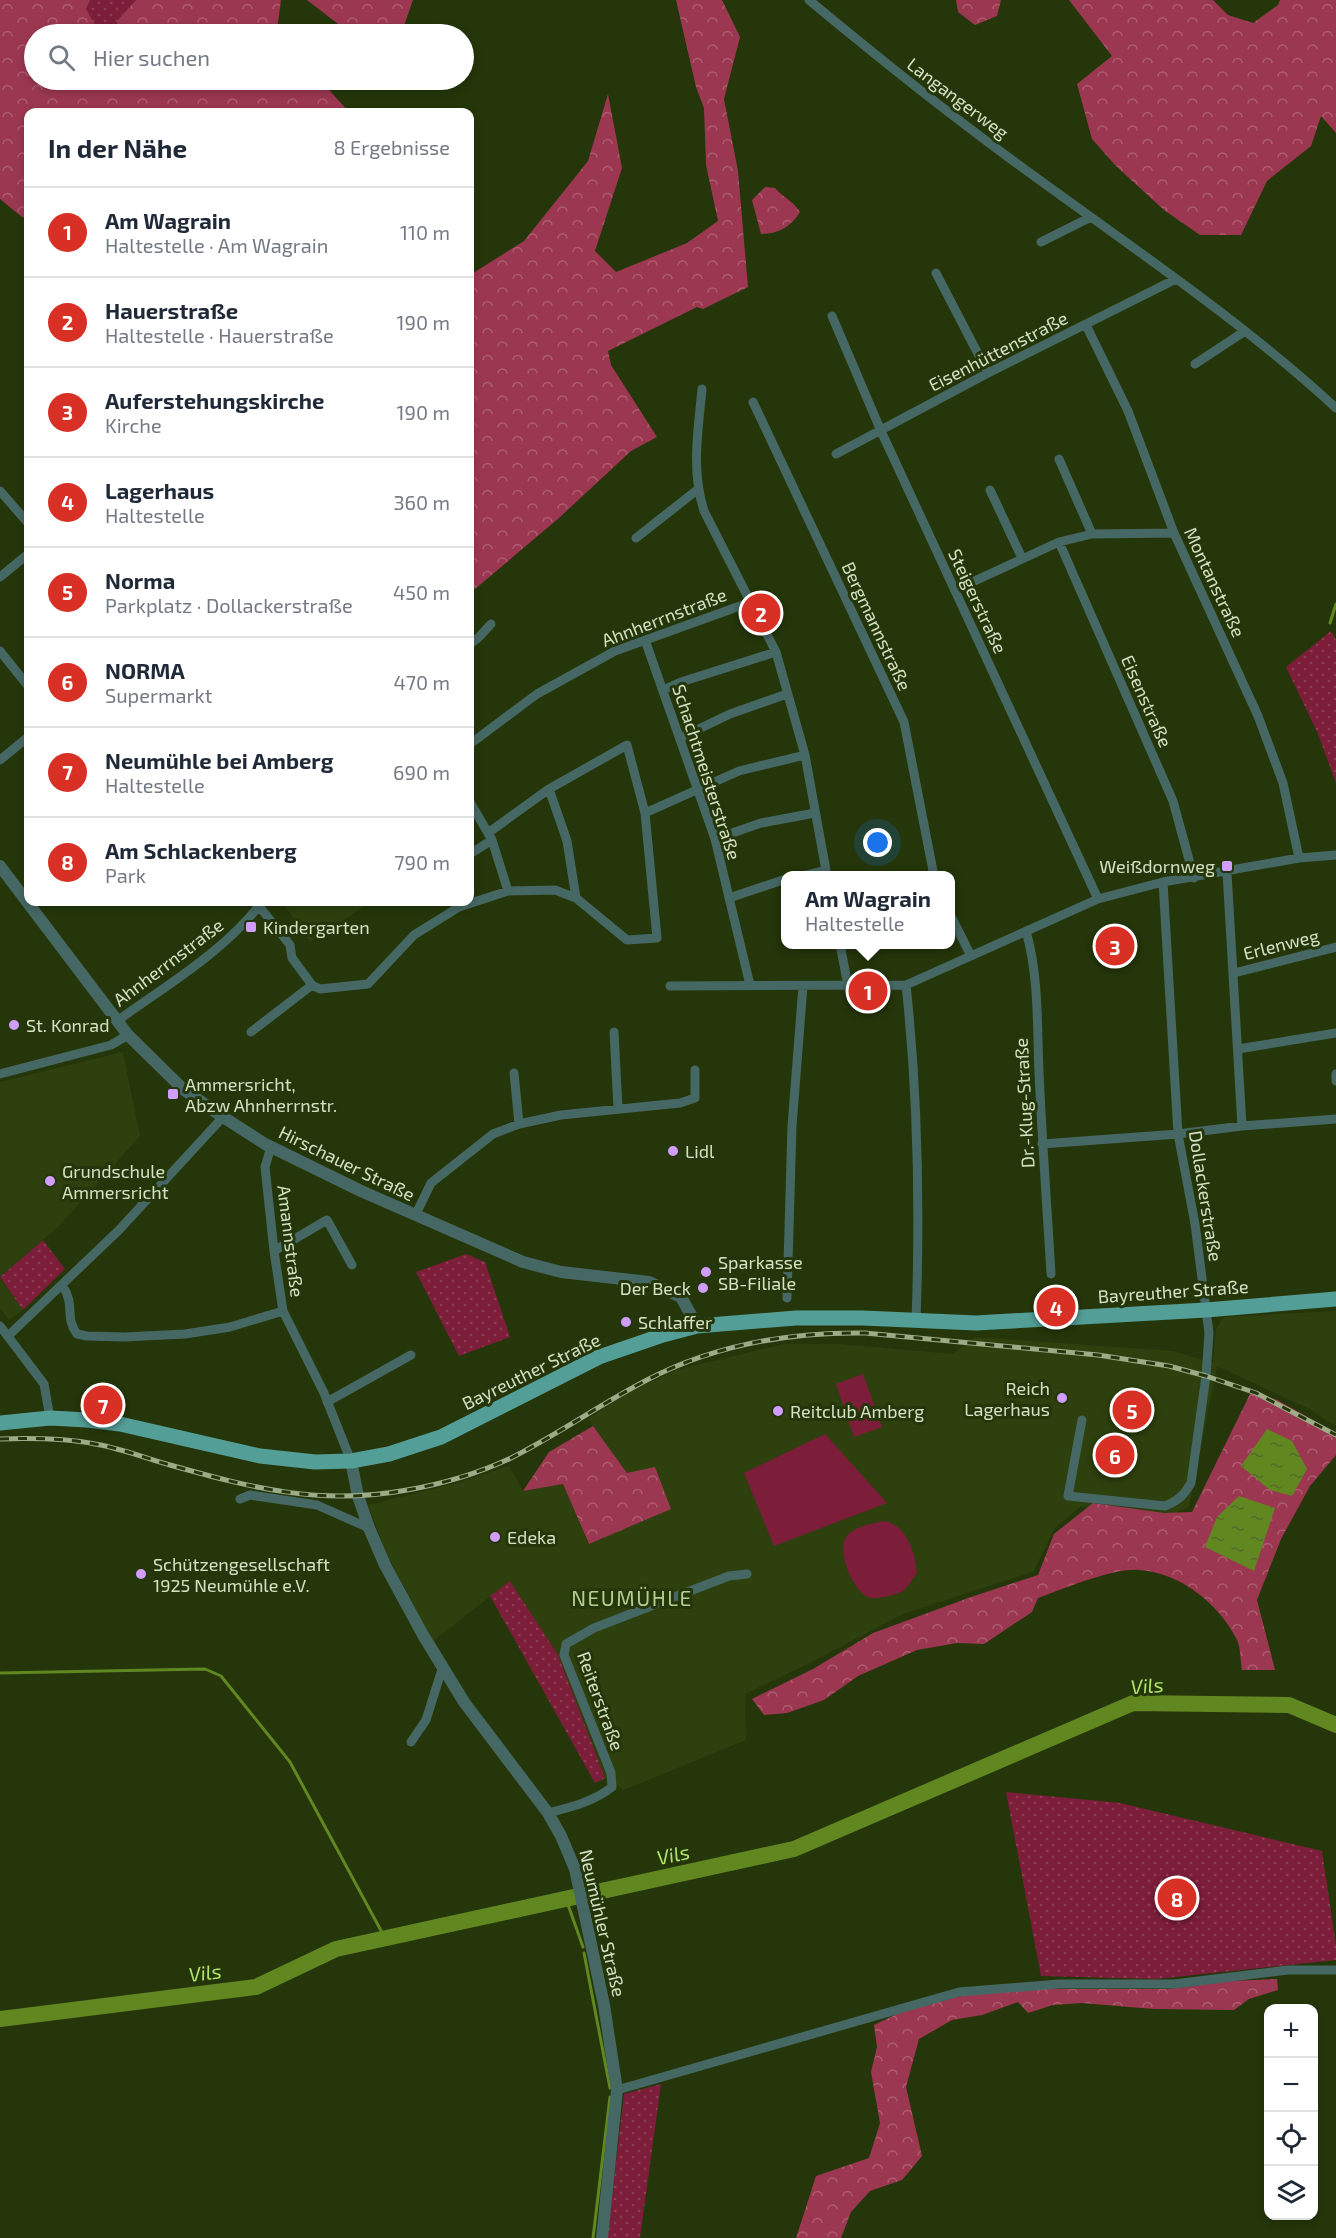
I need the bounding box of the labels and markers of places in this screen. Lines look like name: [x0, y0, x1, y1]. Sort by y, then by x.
pin: 2: [742, 590, 780, 636]
place label: Weißdornweg: [1099, 855, 1215, 877]
marker: Weißdornweg: [1220, 859, 1234, 873]
place label: Kindergarten: [263, 916, 370, 938]
marker: Kindergarten: [244, 920, 258, 934]
pin: 3: [1096, 924, 1134, 968]
pin: 1: [848, 968, 888, 1014]
place label: St. Konrad: [26, 1014, 109, 1036]
marker: St. Konrad: [7, 1018, 21, 1032]
place label: Ammersricht, Abzw Ahnherrnstr.: [185, 1073, 337, 1116]
marker: Ammersricht, Abzw Ahnherrnstr.: [166, 1087, 180, 1101]
place label: Lidl: [685, 1140, 715, 1162]
marker: Lidl: [666, 1144, 680, 1158]
place label: Grundschule Ammersricht: [62, 1160, 169, 1203]
marker: Grundschule Ammersricht: [43, 1174, 57, 1188]
place label: Sparkasse SB-Filiale: [718, 1251, 803, 1294]
marker: Sparkasse SB-Filiale: [699, 1265, 713, 1279]
place label: Der Beck: [620, 1277, 691, 1299]
marker: Der Beck: [696, 1281, 710, 1295]
pin: 4: [1036, 1284, 1076, 1330]
place label: Schlaffer: [638, 1311, 712, 1333]
marker: Schlaffer: [619, 1315, 633, 1329]
place label: Reich Lagerhaus: [964, 1377, 1050, 1420]
pin: 7: [84, 1382, 122, 1428]
pin: 5: [1112, 1388, 1152, 1432]
marker: Reich Lagerhaus: [1055, 1391, 1069, 1405]
place label: Reitclub Amberg: [790, 1400, 924, 1422]
marker: Reitclub Amberg: [771, 1404, 785, 1418]
pin: 6: [1096, 1432, 1134, 1478]
place label: Edeka: [507, 1526, 556, 1548]
marker: Edeka: [488, 1530, 502, 1544]
place label: Schützengesellschaft 1925 Neumühle e.V.: [153, 1553, 330, 1596]
marker: Schützengesellschaft 1925 Neumühle e.V.: [134, 1567, 148, 1581]
pin: 8: [1158, 1876, 1196, 1920]

